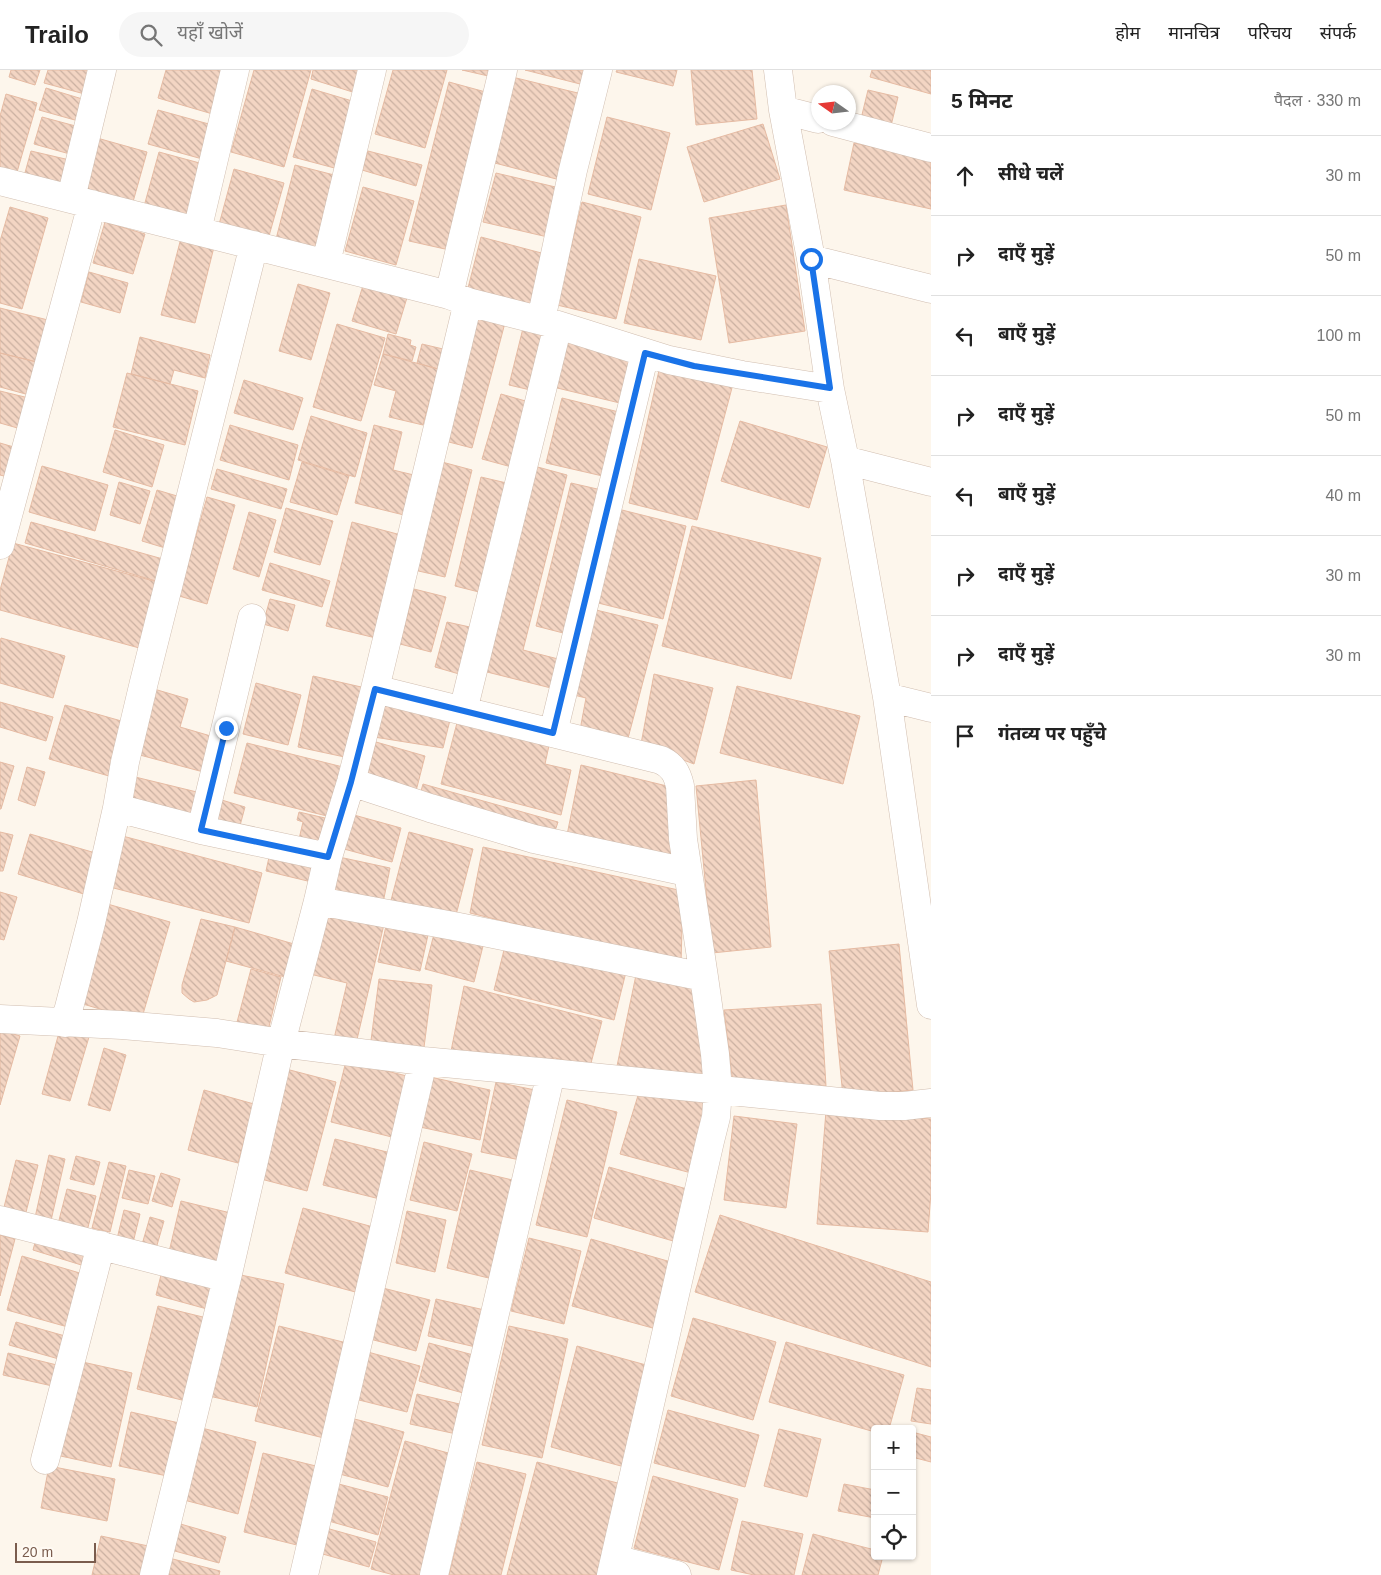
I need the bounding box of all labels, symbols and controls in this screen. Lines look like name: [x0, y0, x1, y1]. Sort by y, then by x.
search box: [119, 12, 469, 57]
text: Trailo: [25, 21, 89, 48]
icon: search: [137, 21, 165, 49]
text: यहाँ खोजें: [177, 22, 243, 43]
text: होम: [1115, 23, 1140, 43]
text: मानचित्र: [1168, 23, 1220, 43]
text: परिचय: [1248, 23, 1292, 43]
text: संपर्क: [1320, 23, 1356, 43]
north arrow: [811, 85, 856, 130]
text: 5 मिनट: [951, 89, 1013, 112]
text: पैदल · 330 m: [1274, 92, 1361, 109]
icon: ahead: [951, 162, 979, 190]
text: सीधे चलें: [998, 163, 1063, 184]
text: 30 m: [1325, 167, 1361, 184]
icon: right: [951, 242, 979, 270]
text: दाएँ मुड़ें: [998, 243, 1054, 264]
text: 50 m: [1325, 247, 1361, 264]
route start: [800, 248, 823, 271]
icon: left: [951, 322, 979, 350]
text: बाएँ मुड़ें: [998, 323, 1055, 344]
text: 100 m: [1317, 327, 1361, 344]
icon: right: [951, 402, 979, 430]
text: दाएँ मुड़ें: [998, 403, 1054, 424]
text: 50 m: [1325, 407, 1361, 424]
icon: left: [951, 482, 979, 510]
text: बाएँ मुड़ें: [998, 483, 1055, 504]
text: 40 m: [1325, 487, 1361, 504]
icon: right: [951, 562, 979, 590]
text: दाएँ मुड़ें: [998, 563, 1054, 584]
text: 30 m: [1325, 567, 1361, 584]
icon: right: [951, 642, 979, 670]
text: दाएँ मुड़ें: [998, 643, 1054, 664]
text: 30 m: [1325, 647, 1361, 664]
route end: [215, 717, 238, 740]
icon: arrive: [951, 722, 979, 750]
text: गंतव्य पर पहुँचे: [998, 723, 1106, 744]
map controls: [871, 1425, 916, 1560]
button: +: [871, 1425, 916, 1470]
button: −: [871, 1470, 916, 1515]
button: locate: [871, 1515, 916, 1560]
scale bar: [15, 1540, 96, 1563]
text: 20 m: [22, 1544, 53, 1560]

